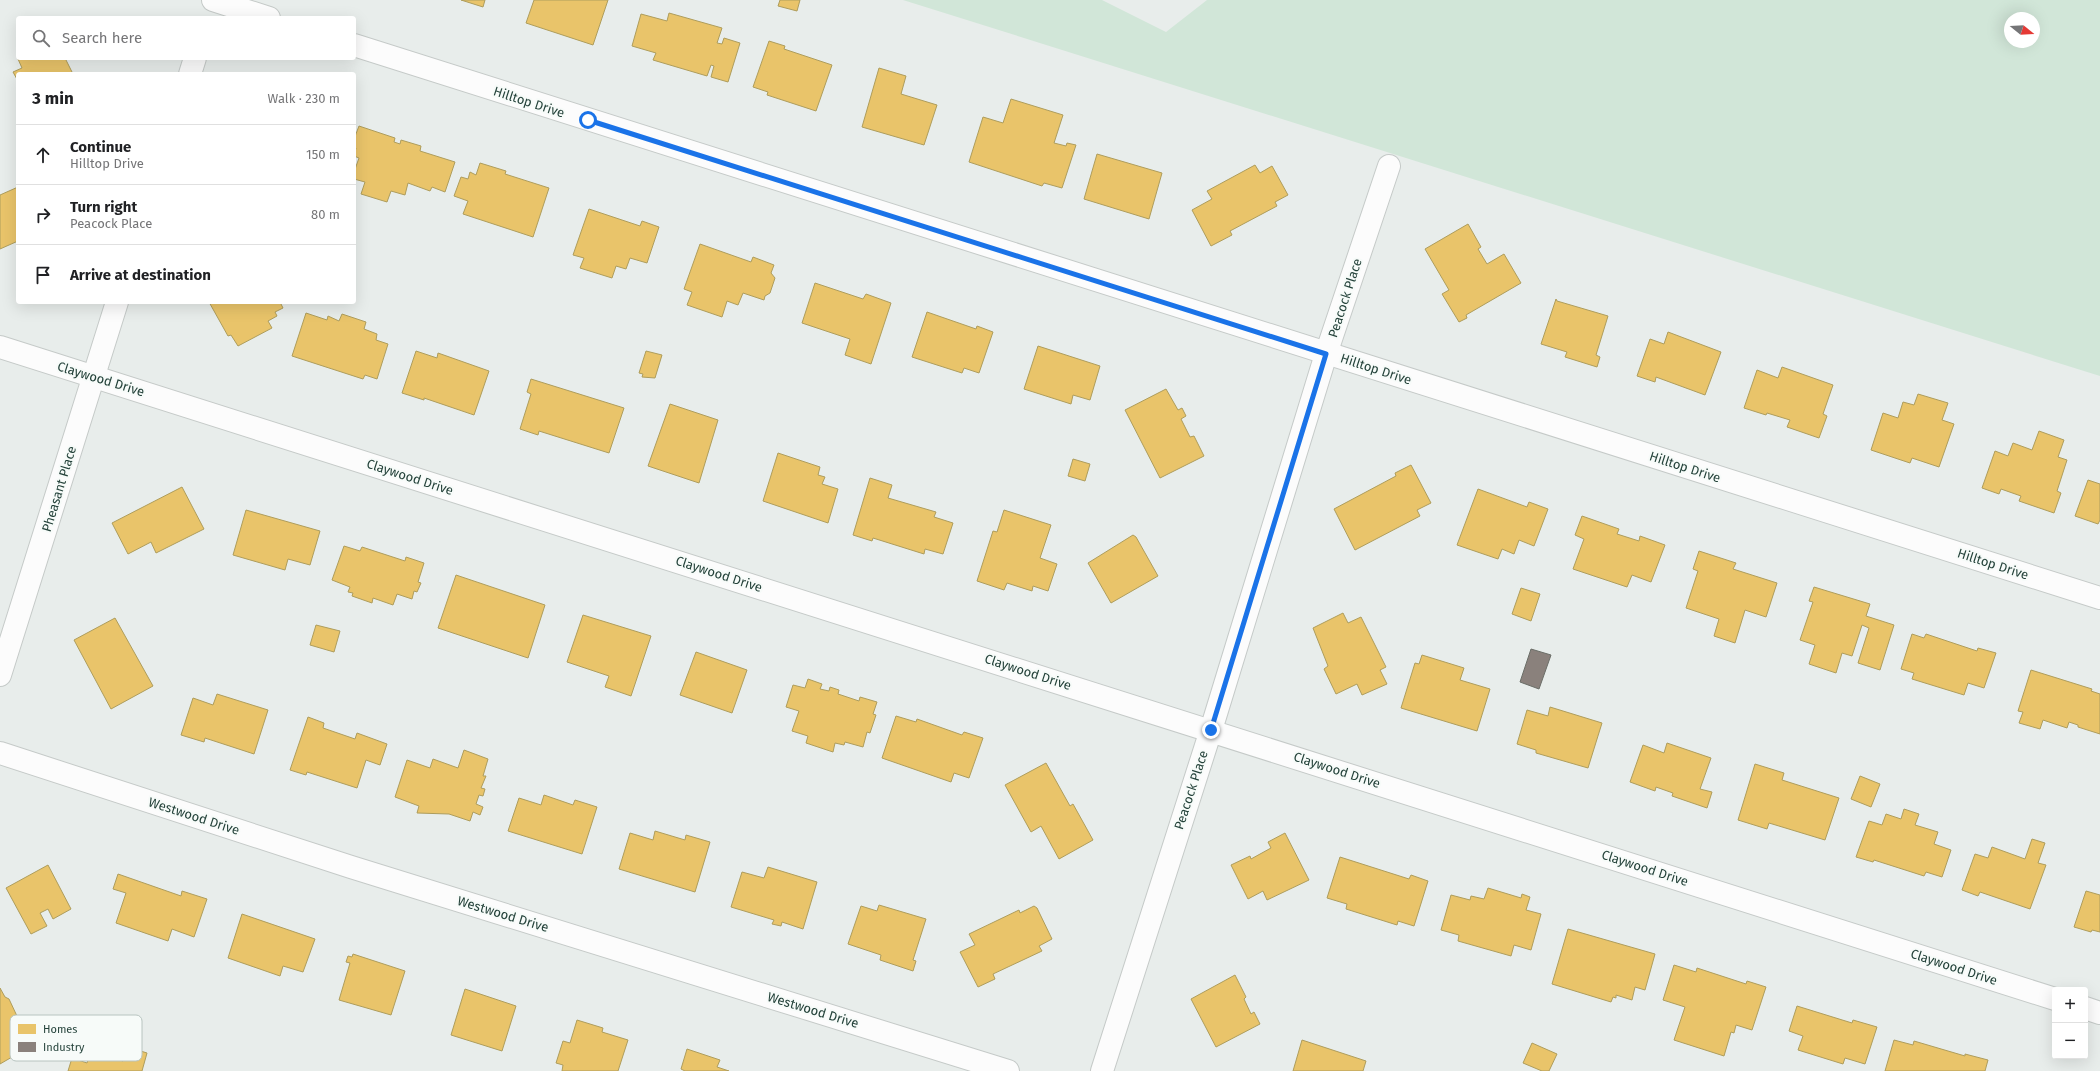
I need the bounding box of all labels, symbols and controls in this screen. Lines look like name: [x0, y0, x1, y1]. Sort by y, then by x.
north arrow: [2004, 12, 2040, 48]
search box: [16, 16, 356, 60]
icon: search: [30, 27, 52, 49]
text: Search here: [62, 29, 142, 47]
street label: Hilltop Drive: [492, 83, 566, 121]
text: 3 min: [32, 88, 74, 109]
text: Walk · 230 m: [268, 91, 340, 106]
route start: [579, 111, 597, 129]
text: Continue: [70, 138, 131, 156]
icon: ahead: [32, 144, 54, 166]
text: 150 m: [306, 147, 340, 162]
text: Hilltop Drive: [70, 156, 144, 171]
text: Turn right: [70, 198, 137, 216]
icon: right: [32, 204, 54, 226]
text: 80 m: [311, 207, 340, 222]
text: Peacock Place: [70, 216, 152, 231]
street label: Peacock Place: [1325, 257, 1365, 339]
icon: arrive: [32, 264, 54, 286]
text: Arrive at destination: [70, 266, 211, 284]
street label: Hilltop Drive: [1339, 350, 1413, 388]
street label: Claywood Drive: [56, 359, 146, 399]
street label: Pheasant Place: [39, 444, 79, 534]
street label: Hilltop Drive: [1648, 448, 1722, 486]
street label: Claywood Drive: [365, 456, 455, 498]
street label: Hilltop Drive: [1956, 545, 2030, 583]
street label: Claywood Drive: [674, 553, 764, 595]
street label: Claywood Drive: [983, 651, 1073, 693]
route end: [1202, 721, 1220, 739]
street label: Peacock Place: [1171, 749, 1211, 831]
street label: Claywood Drive: [1292, 749, 1382, 791]
street label: Westwood Drive: [147, 794, 241, 838]
street label: Claywood Drive: [1600, 847, 1690, 889]
street label: Westwood Drive: [456, 893, 550, 935]
street label: Claywood Drive: [1909, 946, 1999, 988]
map controls: [2052, 987, 2088, 1059]
button: +: [2052, 987, 2088, 1023]
street label: Westwood Drive: [766, 989, 860, 1031]
legend: [10, 1015, 142, 1061]
text: Homes: [43, 1023, 77, 1036]
button: −: [2052, 1023, 2088, 1059]
text: Industry: [43, 1041, 85, 1054]

